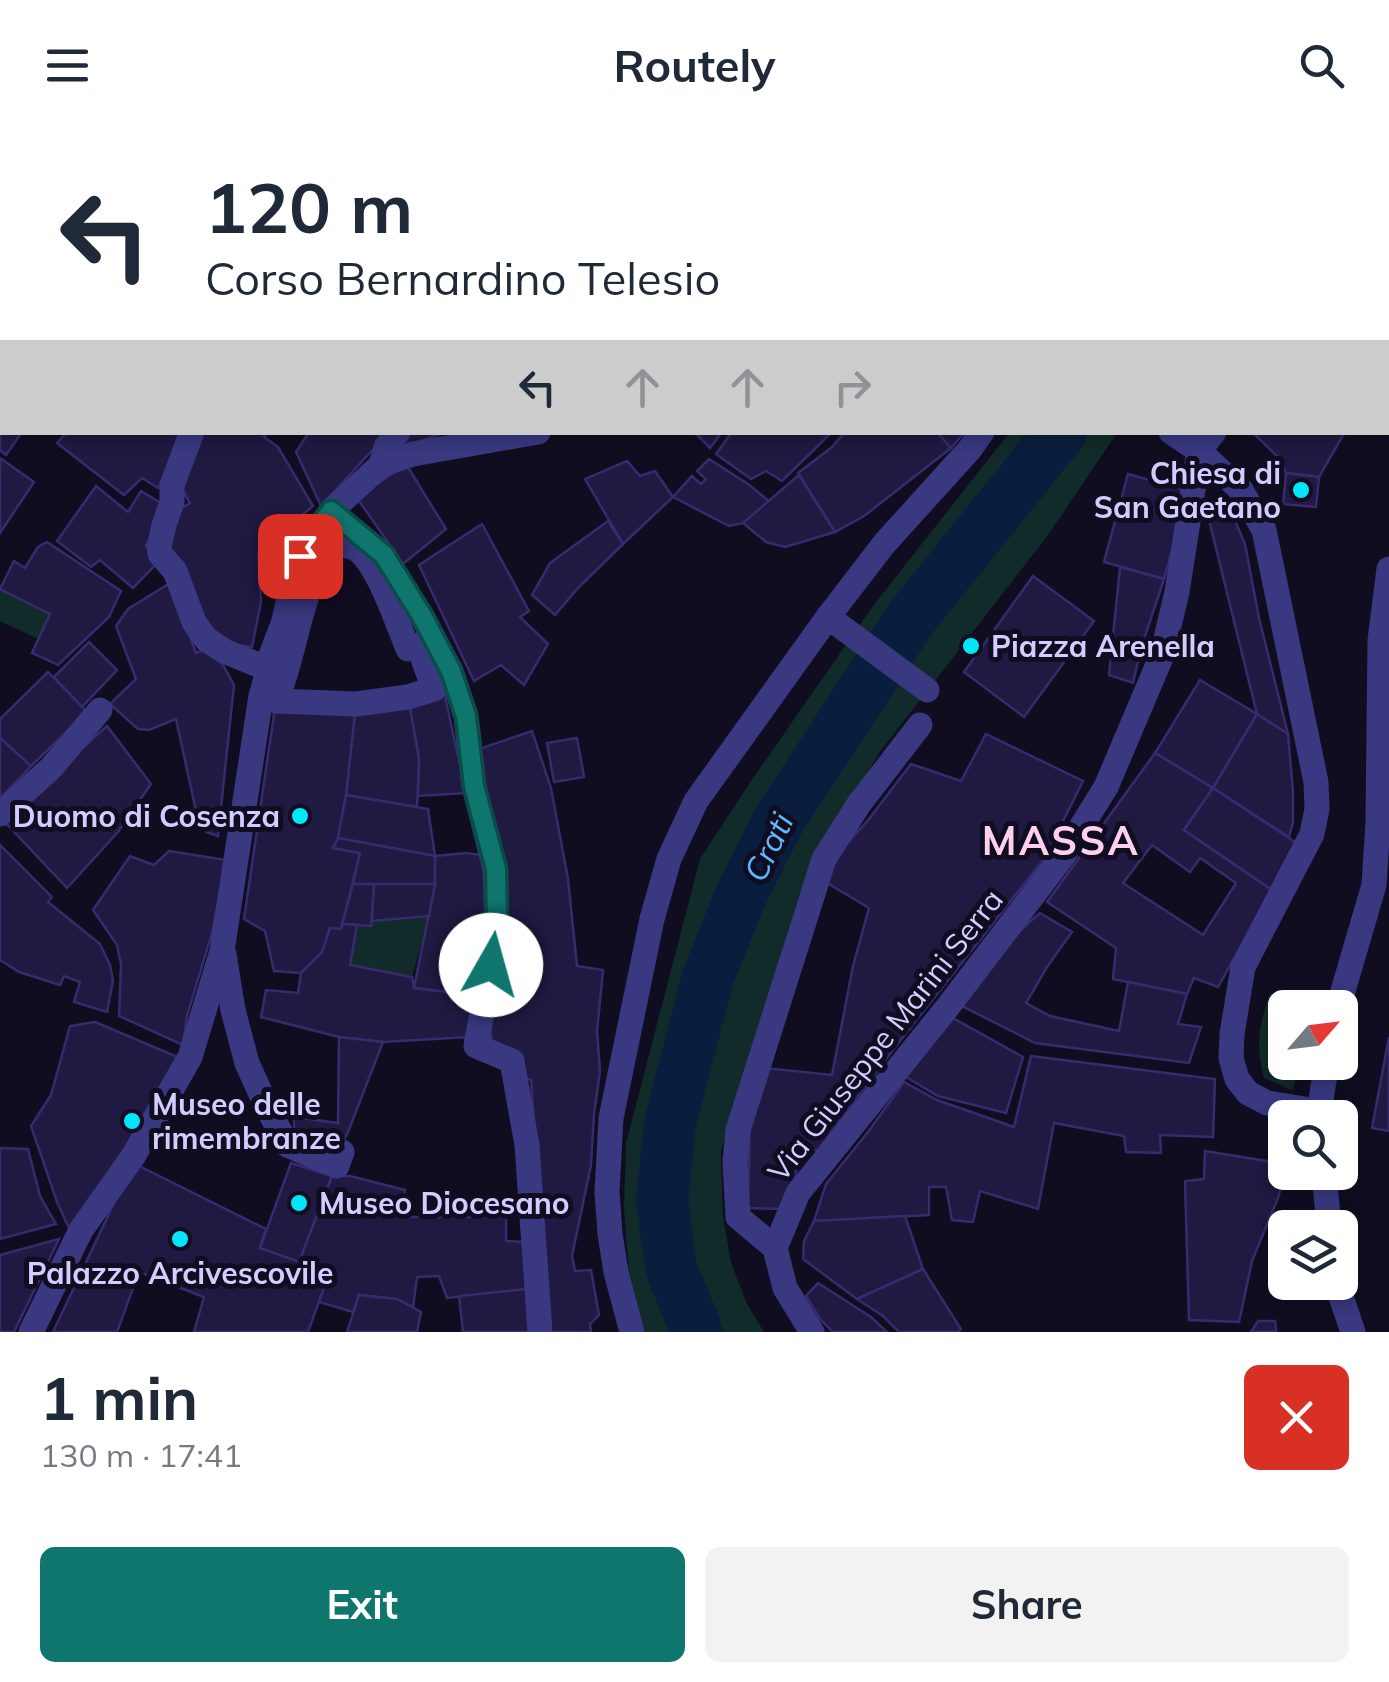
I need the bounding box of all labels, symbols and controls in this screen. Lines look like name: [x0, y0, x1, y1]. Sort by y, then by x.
text: Routely: [613, 37, 776, 93]
icon: menu: [40, 38, 95, 93]
icon: search: [1294, 38, 1349, 93]
text: 120 m: [205, 163, 413, 251]
icon: left: [40, 170, 170, 300]
text: Corso Bernardino Telesio: [205, 250, 720, 306]
icon: left: [510, 360, 565, 415]
icon: ahead: [615, 360, 670, 415]
icon: ahead: [720, 360, 775, 415]
icon: right: [825, 360, 880, 415]
place label: Chiesa di San Gaetano: [1094, 454, 1281, 526]
marker: Chiesa di San Gaetano: [1290, 479, 1312, 501]
pin: [258, 514, 343, 599]
icon: arrive: [273, 529, 328, 584]
place label: Piazza Arenella: [991, 627, 1215, 665]
marker: Piazza Arenella: [960, 635, 982, 657]
place label: Duomo di Cosenza: [13, 797, 280, 835]
marker: Duomo di Cosenza: [289, 805, 311, 827]
water label: Crati: [734, 806, 802, 888]
district label: MASSA: [982, 815, 1140, 865]
street label: Via Giuseppe Marini Serra: [759, 881, 1011, 1189]
position arrow: [439, 913, 543, 1017]
north arrow: [1268, 990, 1358, 1080]
map controls: [1268, 990, 1358, 1300]
place label: Museo delle rimembranze: [152, 1085, 341, 1157]
button: search: [1268, 1100, 1358, 1190]
marker: Museo delle rimembranze: [121, 1110, 143, 1132]
place label: Museo Diocesano: [319, 1184, 570, 1222]
marker: Museo Diocesano: [288, 1192, 310, 1214]
button: layers: [1268, 1210, 1358, 1300]
marker: Palazzo Arcivescovile: [169, 1228, 191, 1250]
place label: Palazzo Arcivescovile: [27, 1254, 333, 1292]
text: 1 min: [40, 1360, 198, 1435]
button: close: [1244, 1365, 1349, 1470]
text: 130 m · 17:41: [40, 1435, 242, 1475]
button: Exit: [40, 1547, 685, 1662]
button: Share: [705, 1547, 1349, 1662]

